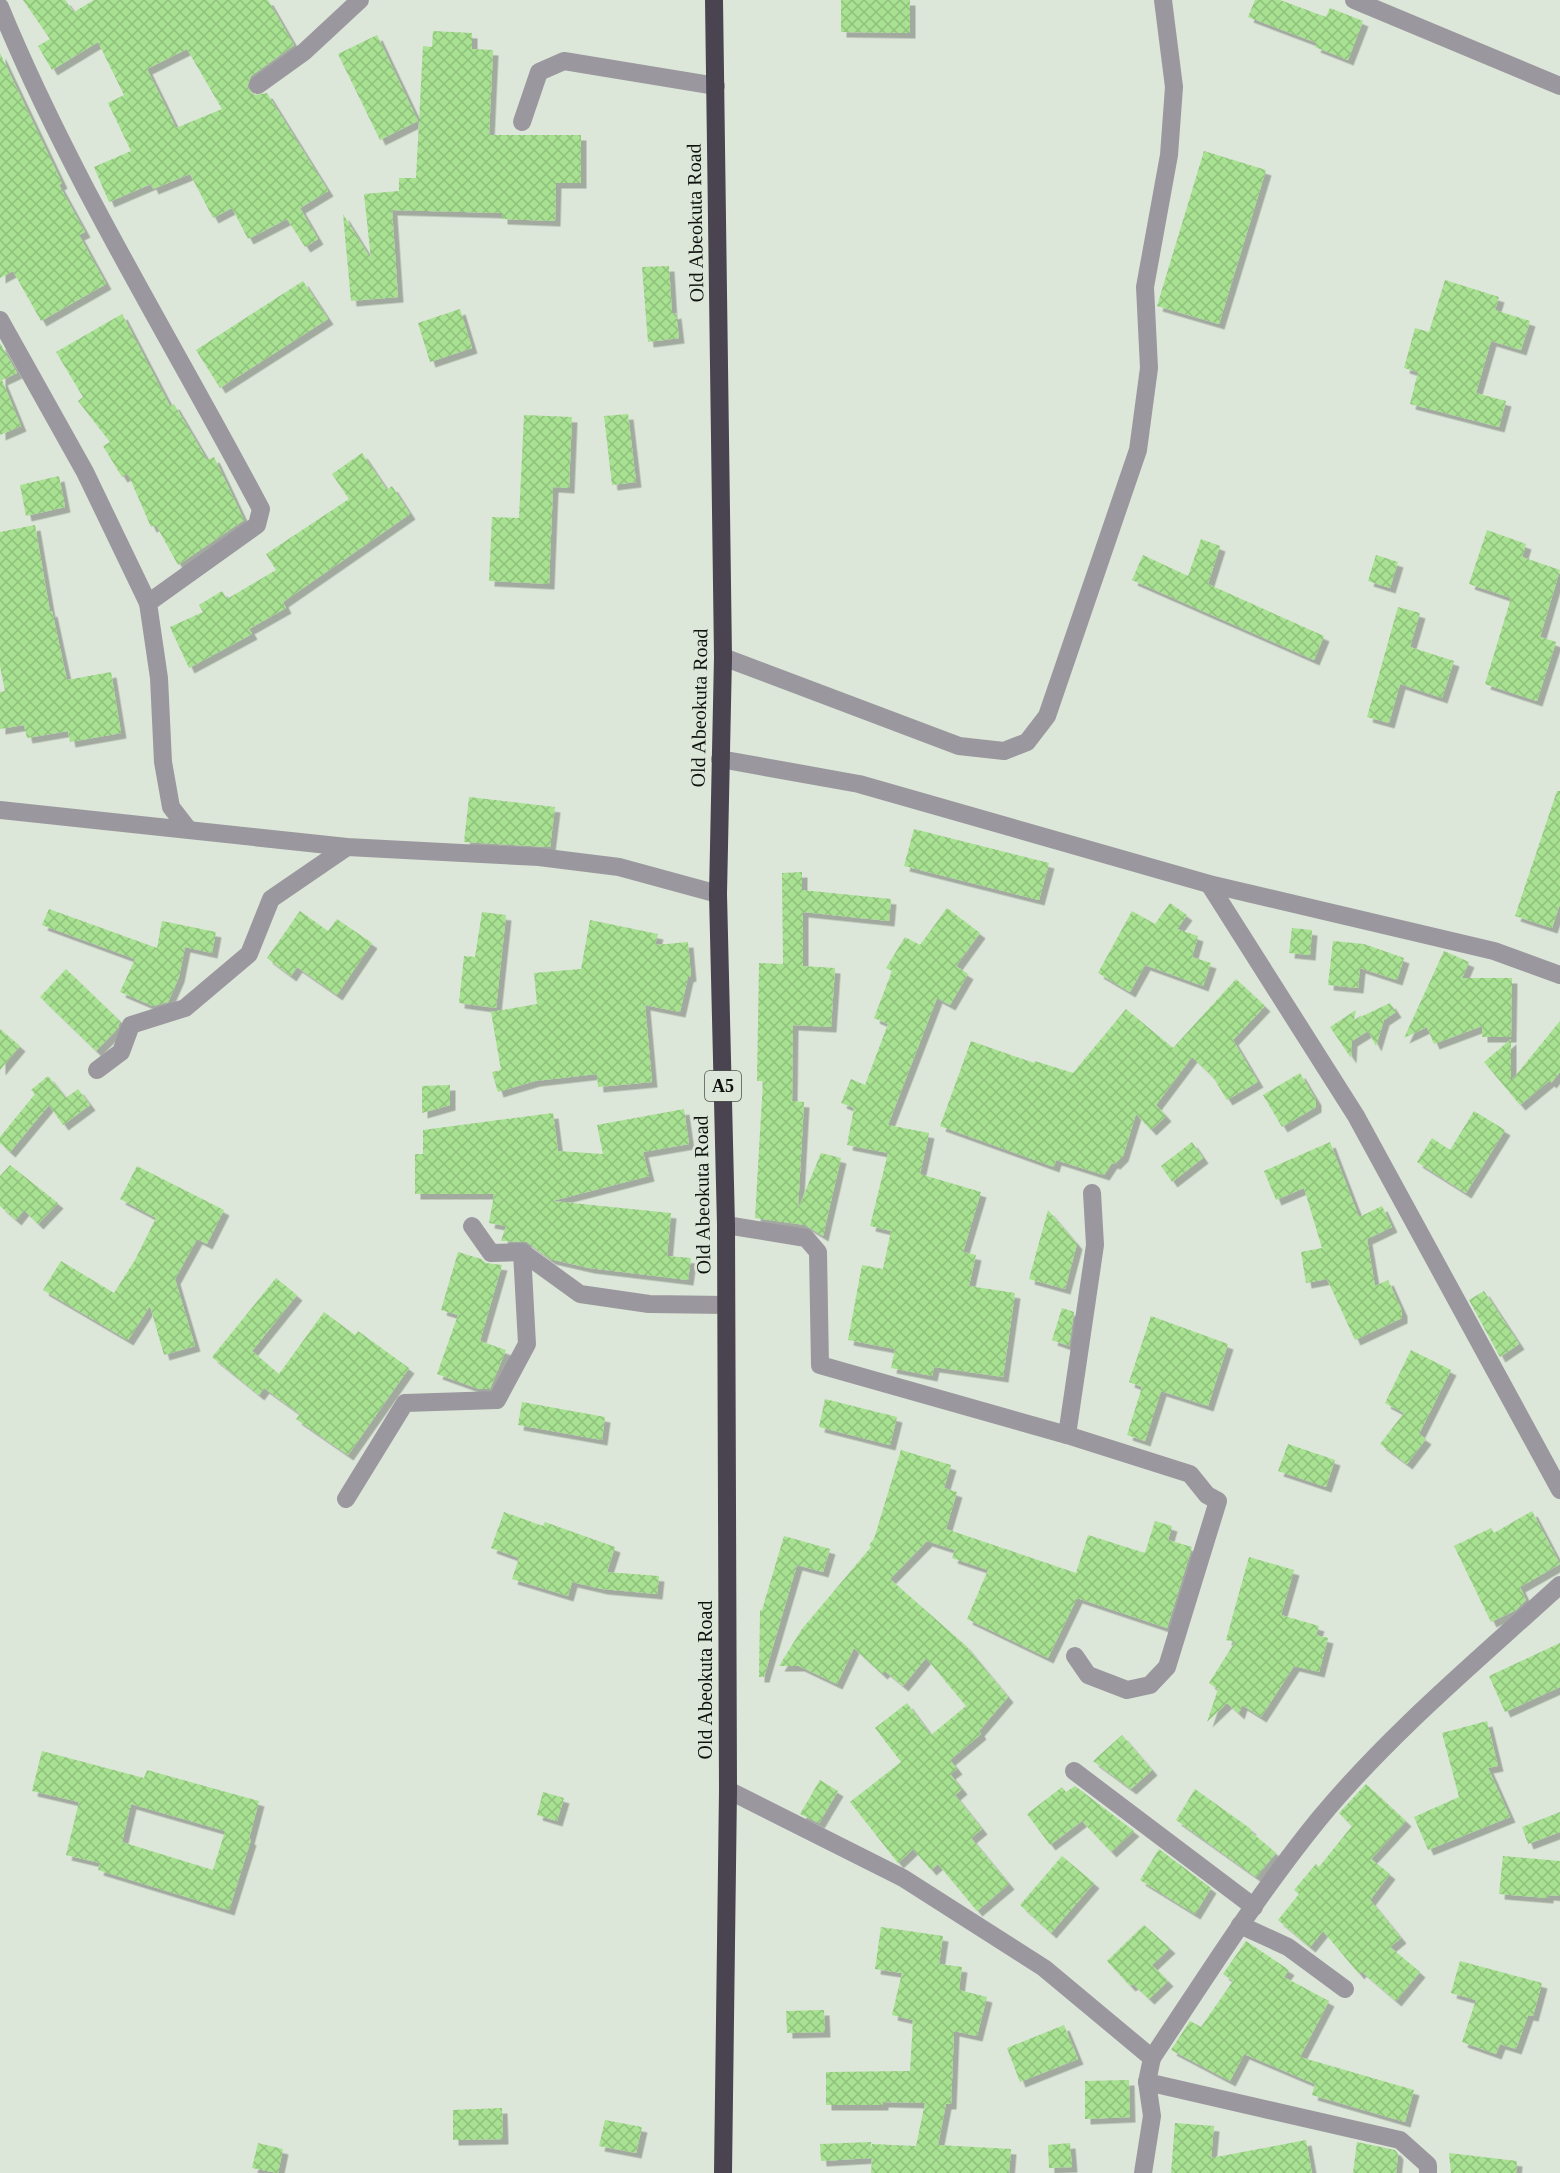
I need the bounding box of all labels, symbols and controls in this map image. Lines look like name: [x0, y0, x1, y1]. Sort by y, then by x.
street label: Old Abeokuta Road: [683, 143, 707, 303]
street label: Old Abeokuta Road: [687, 628, 711, 788]
road number: A5: [705, 1071, 741, 1101]
street label: Old Abeokuta Road: [690, 1115, 714, 1275]
street label: Old Abeokuta Road: [694, 1601, 716, 1759]

